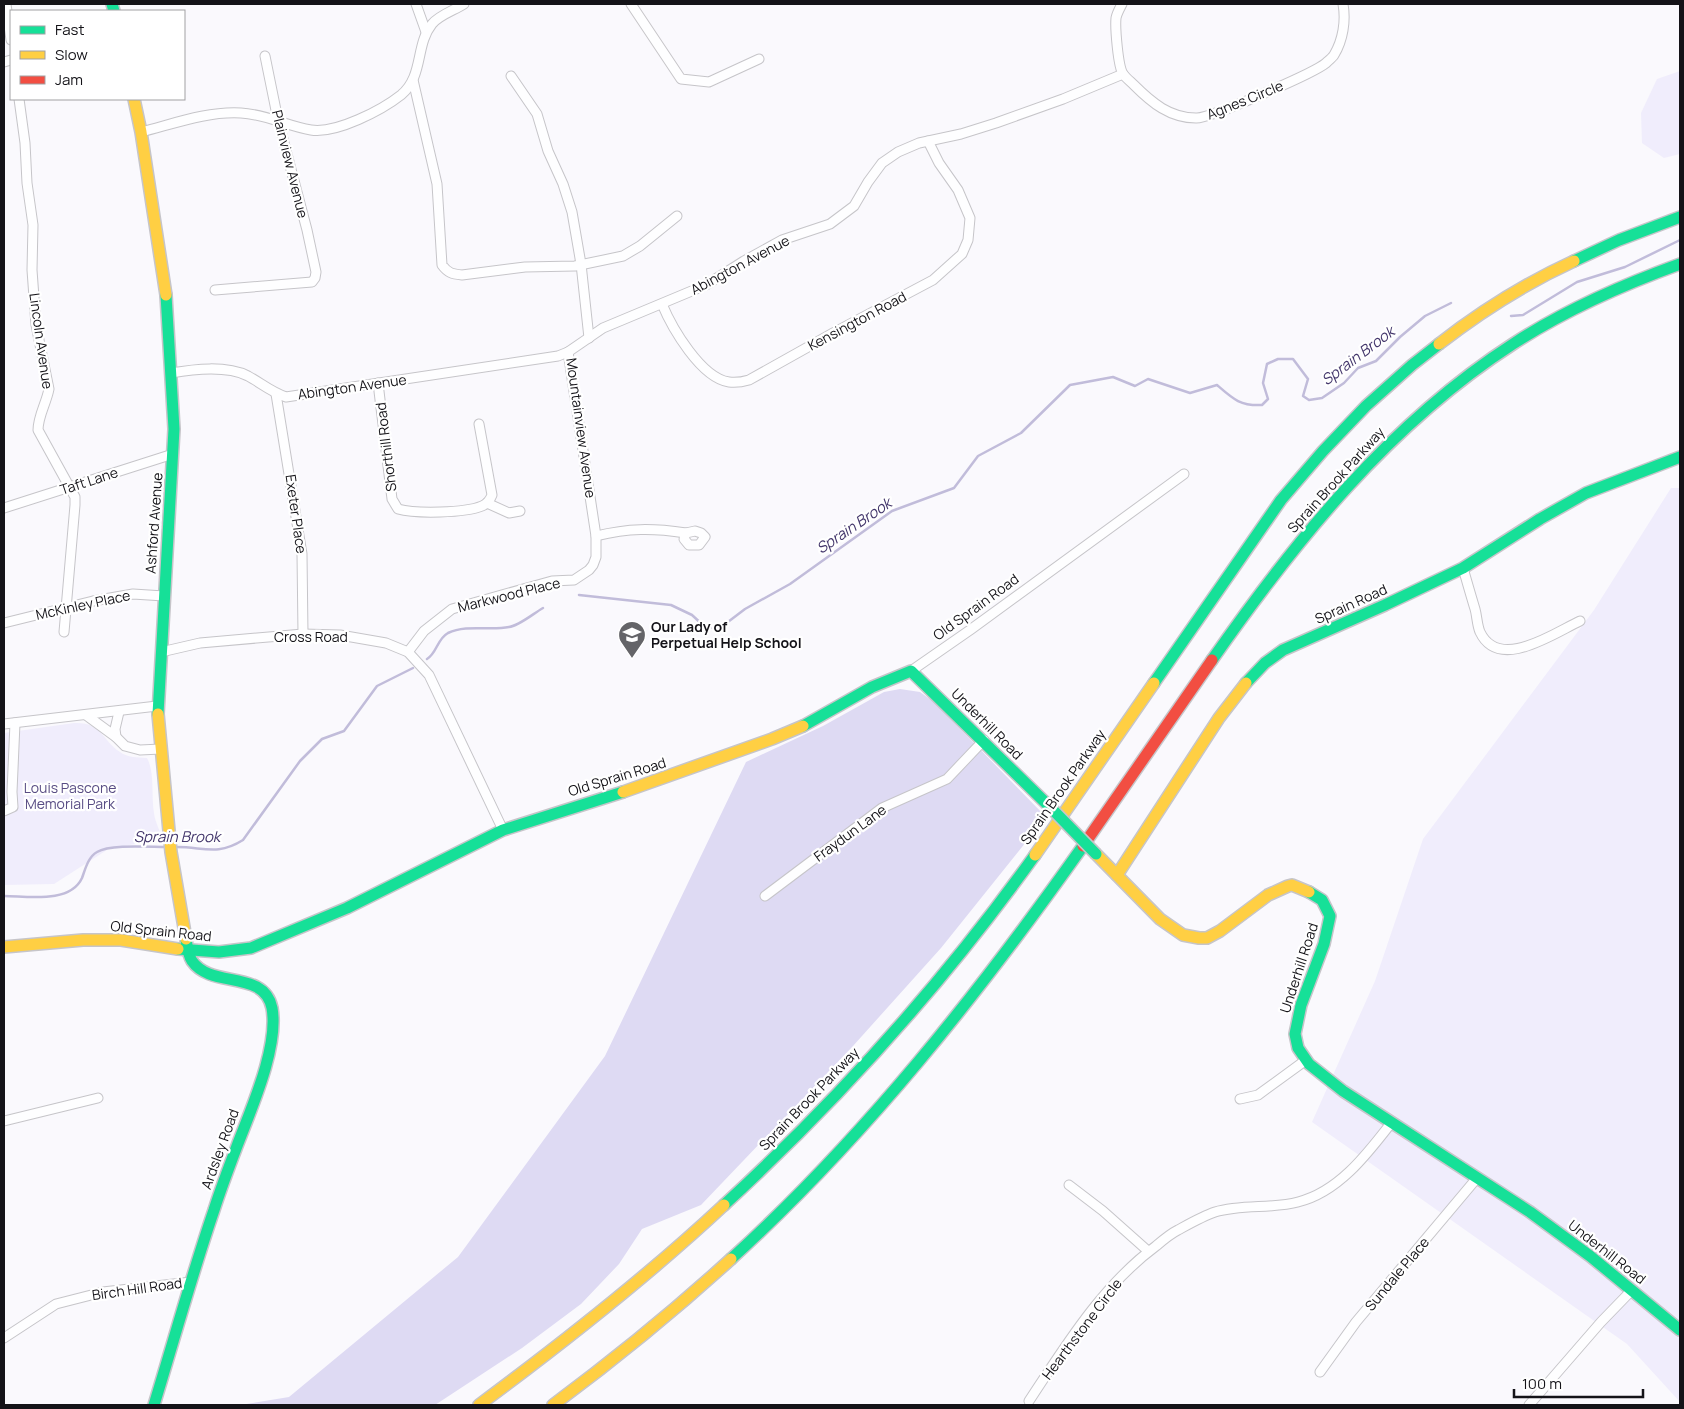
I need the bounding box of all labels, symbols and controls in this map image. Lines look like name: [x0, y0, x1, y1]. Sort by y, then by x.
legend: [10, 10, 185, 100]
text: Fast: [55, 19, 84, 40]
text: Slow: [55, 44, 88, 65]
text: Jam: [55, 69, 83, 90]
street label: Agnes Circle: [1204, 76, 1286, 124]
street label: Plainview Avenue: [268, 108, 313, 220]
street label: Abington Avenue: [687, 230, 793, 299]
street label: Kensington Road: [804, 287, 909, 355]
street label: Lincoln Avenue: [25, 292, 58, 390]
water label: Sprain Brook: [1317, 320, 1401, 390]
street label: Mountainview Avenue: [562, 357, 601, 499]
street label: Abington Avenue: [296, 369, 408, 404]
street label: Shorthill Road: [371, 401, 400, 493]
street label: Sprain Brook Parkway: [1283, 422, 1389, 537]
street label: Taft Lane: [57, 462, 120, 499]
street label: Ashford Avenue: [140, 472, 167, 574]
street label: Exeter Place: [282, 473, 311, 555]
water label: Sprain Brook: [812, 491, 898, 559]
street label: Old Sprain Road: [929, 569, 1022, 644]
street label: Markwood Place: [456, 573, 562, 616]
street label: Sprain Road: [1312, 579, 1390, 628]
street label: McKinley Place: [34, 585, 132, 624]
place label: Our Lady of Perpetual Help School: [651, 617, 802, 652]
school or university icon: Our Lady of Perpetual Help School: [617, 620, 647, 659]
street label: Cross Road: [274, 627, 348, 646]
street label: Underhill Road: [947, 684, 1027, 764]
street label: Sprain Brook Parkway: [1016, 725, 1110, 848]
street label: Old Sprain Road: [566, 753, 668, 800]
park label: Louis Pascone Memorial Park: [24, 778, 116, 813]
street label: Fraydun Lane: [810, 800, 890, 865]
water label: Sprain Brook: [134, 826, 223, 847]
street label: Old Sprain Road: [110, 916, 213, 945]
street label: Underhill Road: [1275, 920, 1322, 1015]
street label: Sprain Brook Parkway: [754, 1042, 863, 1154]
street label: Ardsley Road: [196, 1106, 243, 1192]
street label: Underhill Road: [1565, 1215, 1650, 1288]
street label: Sundale Place: [1360, 1233, 1433, 1315]
street label: Birch Hill Road: [91, 1273, 183, 1304]
street label: Hearthstone Circle: [1037, 1274, 1126, 1383]
scale bar: [1514, 1366, 1643, 1398]
text: 100 m: [1522, 1373, 1562, 1394]

